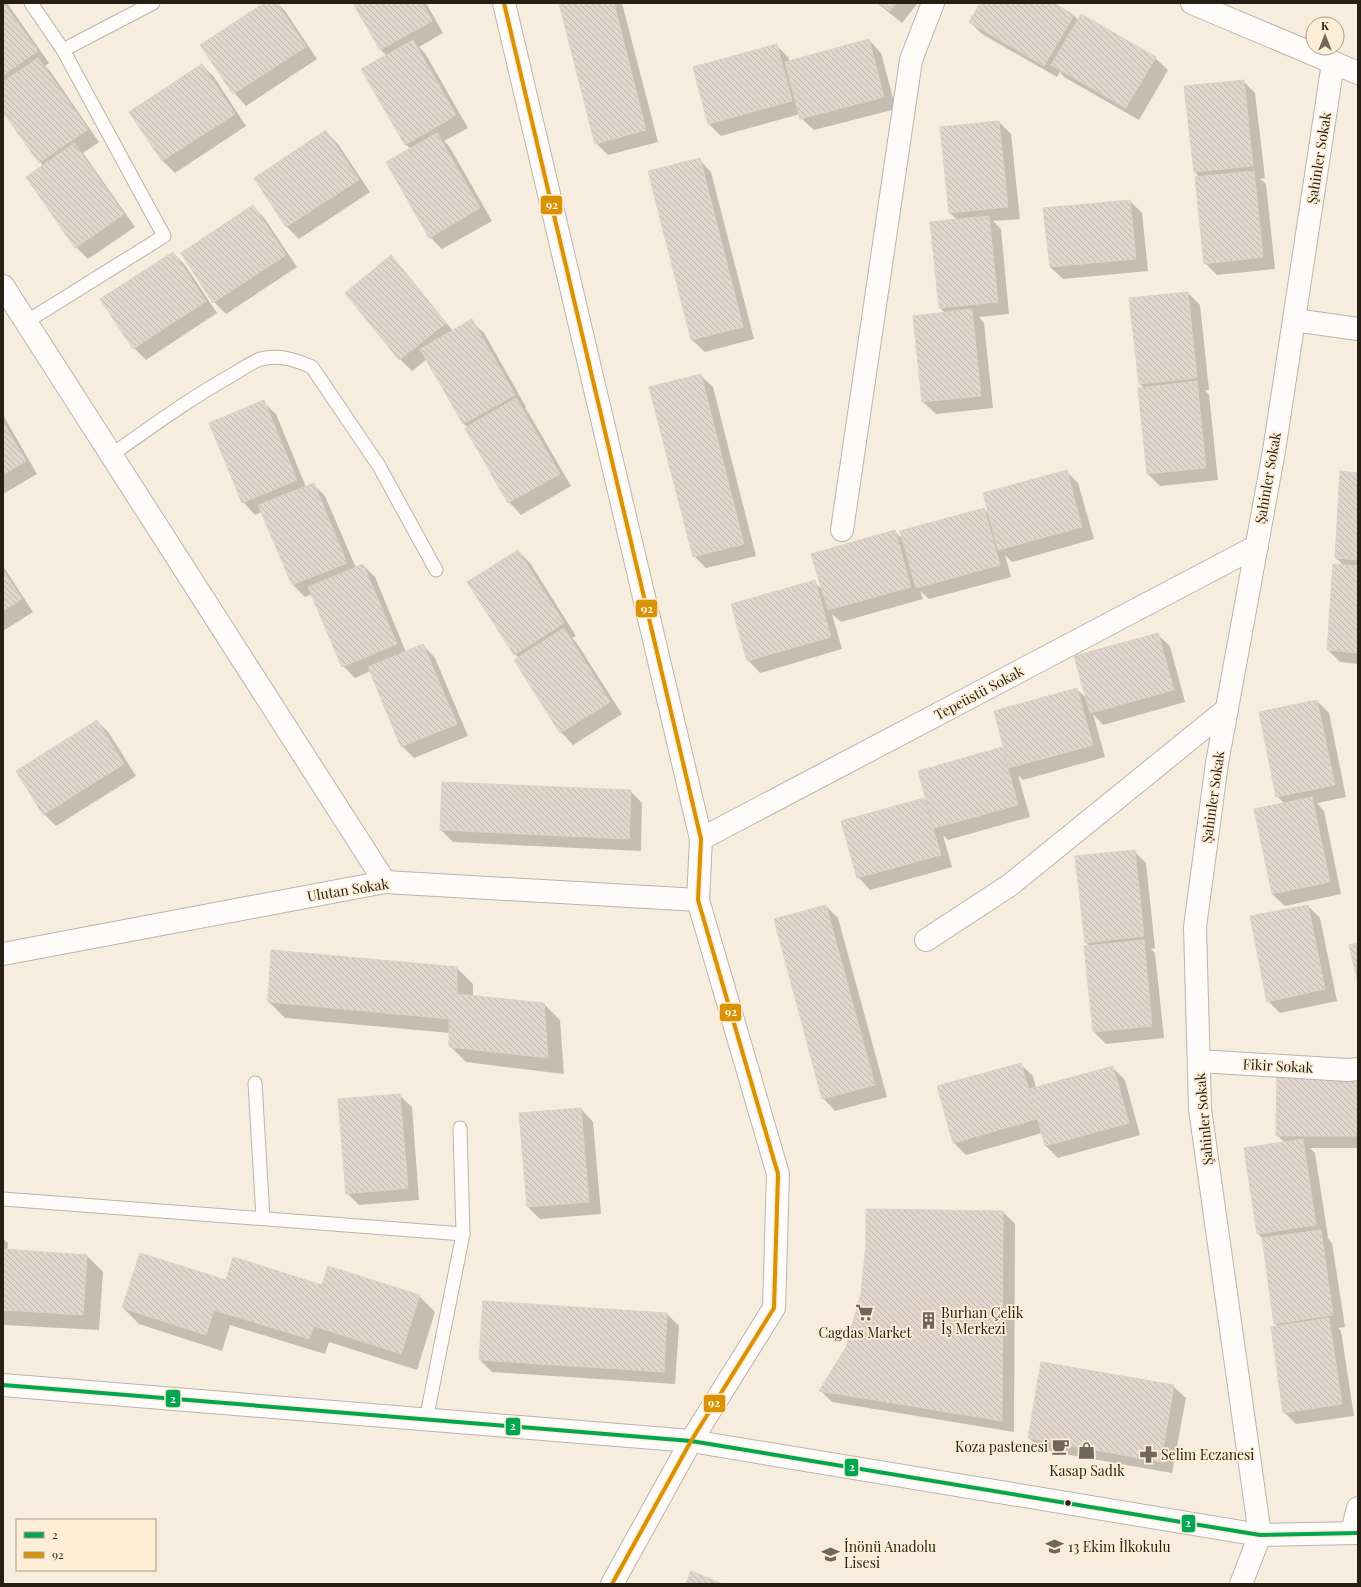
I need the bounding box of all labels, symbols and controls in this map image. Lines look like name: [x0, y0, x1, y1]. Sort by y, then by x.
north arrow: [1305, 16, 1345, 56]
text: K: [1321, 18, 1329, 33]
street label: Şahinler Sokak: [1302, 110, 1335, 205]
line badge: 92: [540, 195, 563, 215]
text: 92: [546, 197, 558, 212]
street label: Şahinler Sokak: [1250, 430, 1285, 525]
line badge: 92: [635, 599, 658, 618]
text: 92: [641, 601, 653, 616]
street label: Tepeüstü Sokak: [931, 661, 1027, 724]
street label: Şahinler Sokak: [1197, 749, 1228, 844]
street label: Ulutan Sokak: [306, 874, 390, 905]
line badge: 92: [719, 1003, 742, 1022]
text: 92: [725, 1004, 737, 1019]
street label: Fikir Sokak: [1242, 1054, 1314, 1077]
street label: Şahinler Sokak: [1190, 1072, 1217, 1166]
supermarket icon: Cagdas Market: [855, 1303, 875, 1323]
place label: Burhan Çelik İş Merkezi: [941, 1303, 1024, 1338]
building icon: Burhan Çelik İş Merkezi: [918, 1311, 938, 1331]
place label: Cagdas Market: [818, 1323, 913, 1342]
line badge: 2: [165, 1389, 181, 1408]
text: 2: [170, 1391, 176, 1406]
line badge: 92: [703, 1394, 726, 1413]
text: 92: [708, 1395, 720, 1410]
line badge: 2: [505, 1417, 521, 1436]
text: 2: [510, 1418, 516, 1433]
place label: Koza pastenesi: [955, 1437, 1048, 1456]
cafe icon: Koza pastenesi: [1051, 1437, 1071, 1457]
shop icon: Kasap Sadık: [1077, 1441, 1097, 1461]
pharmacy icon: Selim Eczanesi: [1138, 1445, 1158, 1465]
place label: Selim Eczanesi: [1161, 1445, 1254, 1464]
line badge: 2: [844, 1458, 859, 1477]
text: 2: [849, 1459, 855, 1474]
place label: Kasap Sadık: [1049, 1461, 1125, 1480]
unlabelled marker: [1063, 1498, 1073, 1508]
line badge: 2: [1181, 1514, 1196, 1533]
text: 2: [1185, 1515, 1191, 1530]
legend: [16, 1519, 156, 1571]
text: 2: [52, 1526, 58, 1542]
place label: İnönü Anadolu Lisesi: [844, 1537, 936, 1572]
school or university icon: 13 Ekim İlkokulu: [1045, 1537, 1065, 1557]
place label: 13 Ekim İlkokulu: [1068, 1537, 1171, 1556]
school or university icon: İnönü Anadolu Lisesi: [821, 1545, 841, 1565]
text: 92: [52, 1546, 64, 1562]

